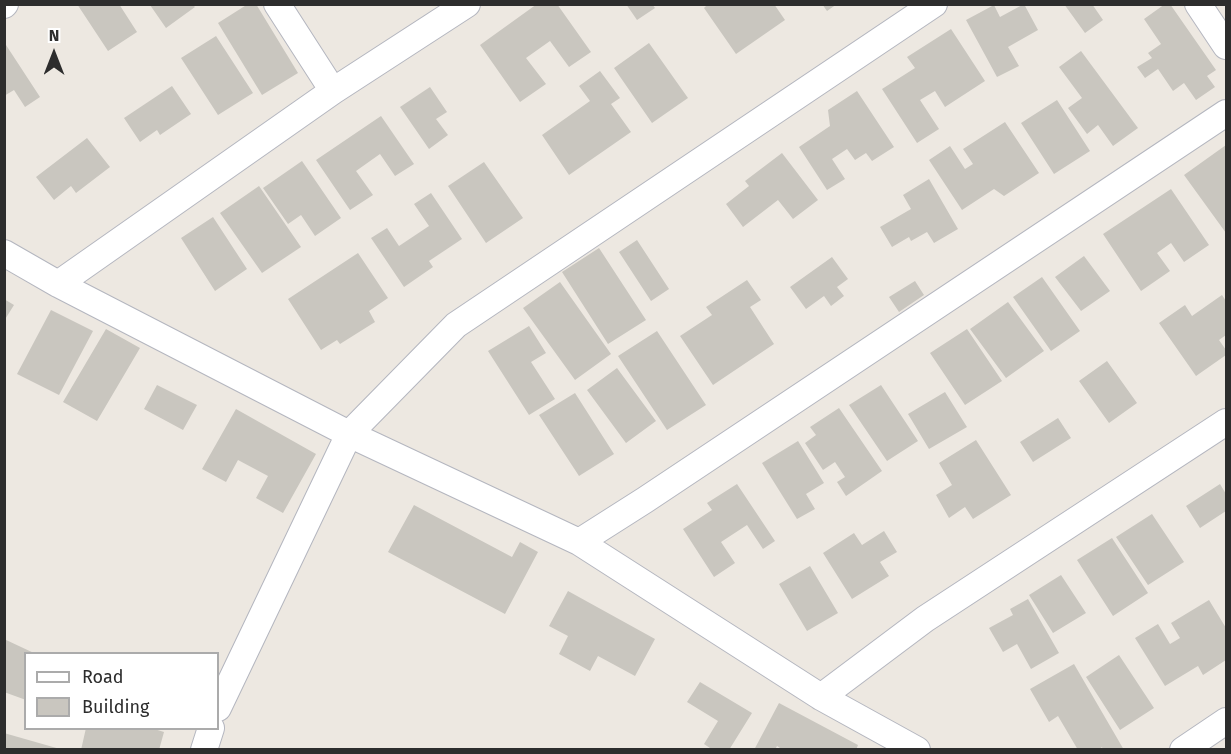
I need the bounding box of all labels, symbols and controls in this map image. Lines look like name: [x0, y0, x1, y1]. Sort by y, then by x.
north arrow: [24, 24, 84, 84]
text: N: [49, 26, 59, 45]
legend: [24, 652, 219, 730]
text: Road: [82, 666, 124, 688]
text: Building: [82, 696, 149, 718]

